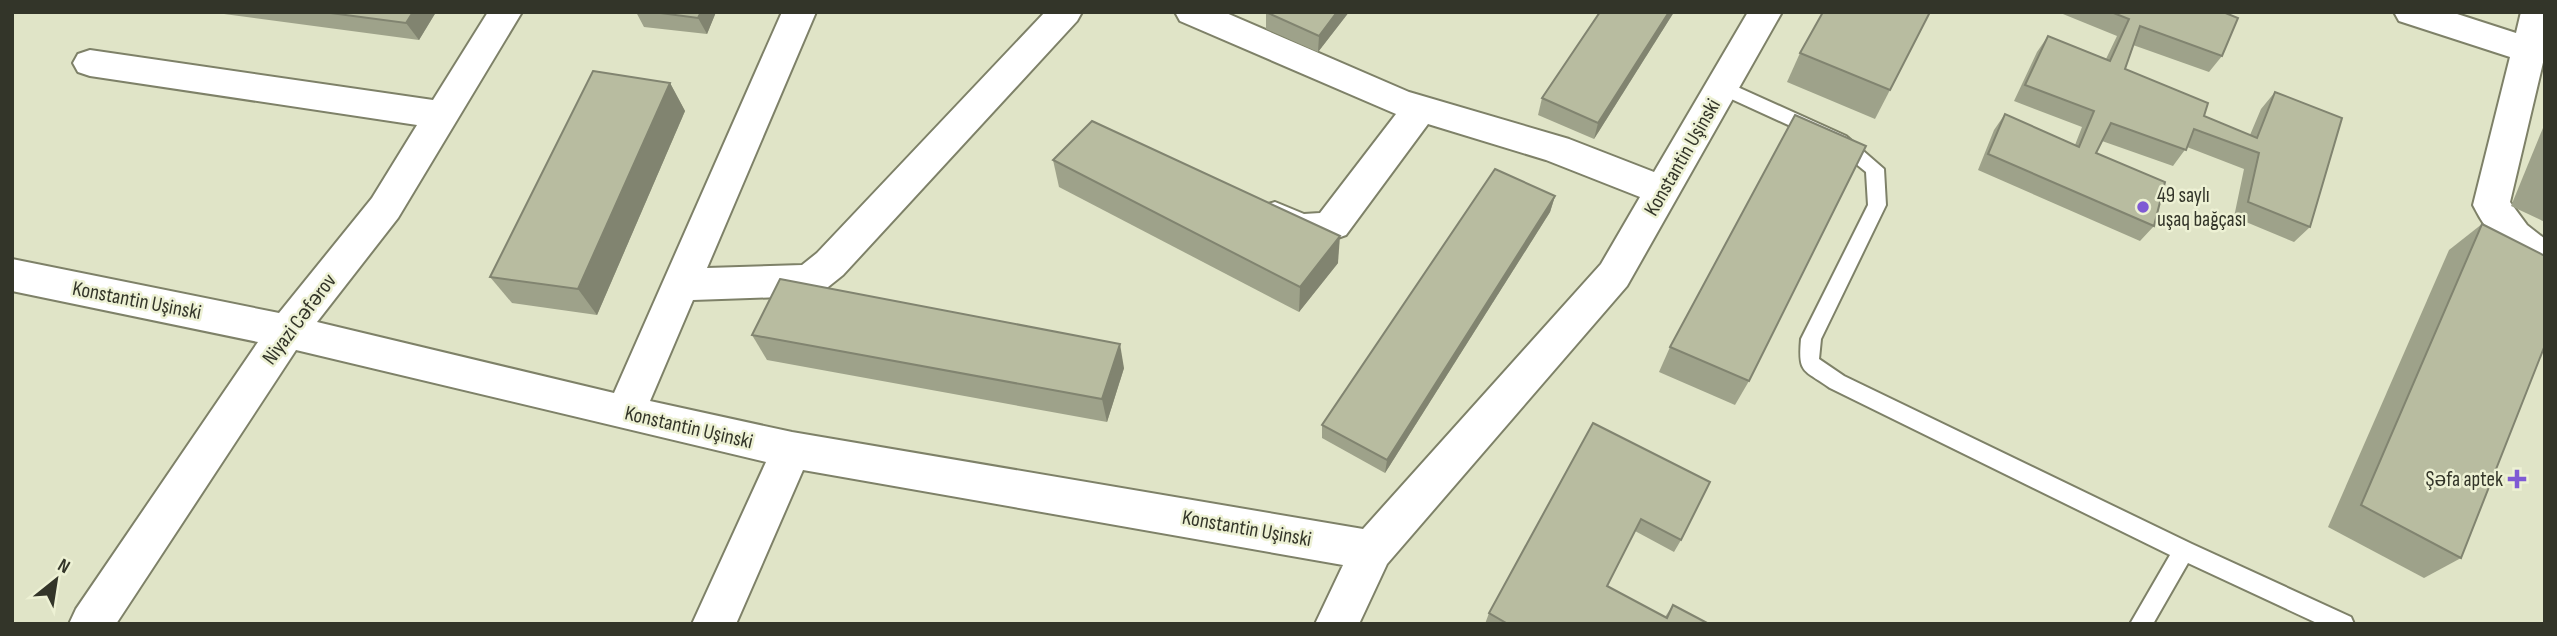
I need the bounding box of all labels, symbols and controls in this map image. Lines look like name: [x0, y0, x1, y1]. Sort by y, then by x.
street label: Konstantin Uşinski: [1639, 94, 1726, 220]
place label: 49 saylı uşaq bağçası: [2157, 183, 2246, 232]
marker: 49 saylı uşaq bağçası: [2135, 199, 2151, 215]
street label: Niyazi Cəfərov: [257, 269, 342, 370]
street label: Konstantin Uşinski: [70, 276, 204, 325]
street label: Konstantin Uşinski: [622, 401, 755, 454]
place label: Şəfa aptek: [2426, 467, 2503, 492]
marker: Şəfa aptek: [2509, 471, 2525, 487]
street label: Konstantin Uşinski: [1180, 505, 1314, 552]
north arrow: [21, 545, 91, 615]
text: N: [54, 554, 74, 579]

